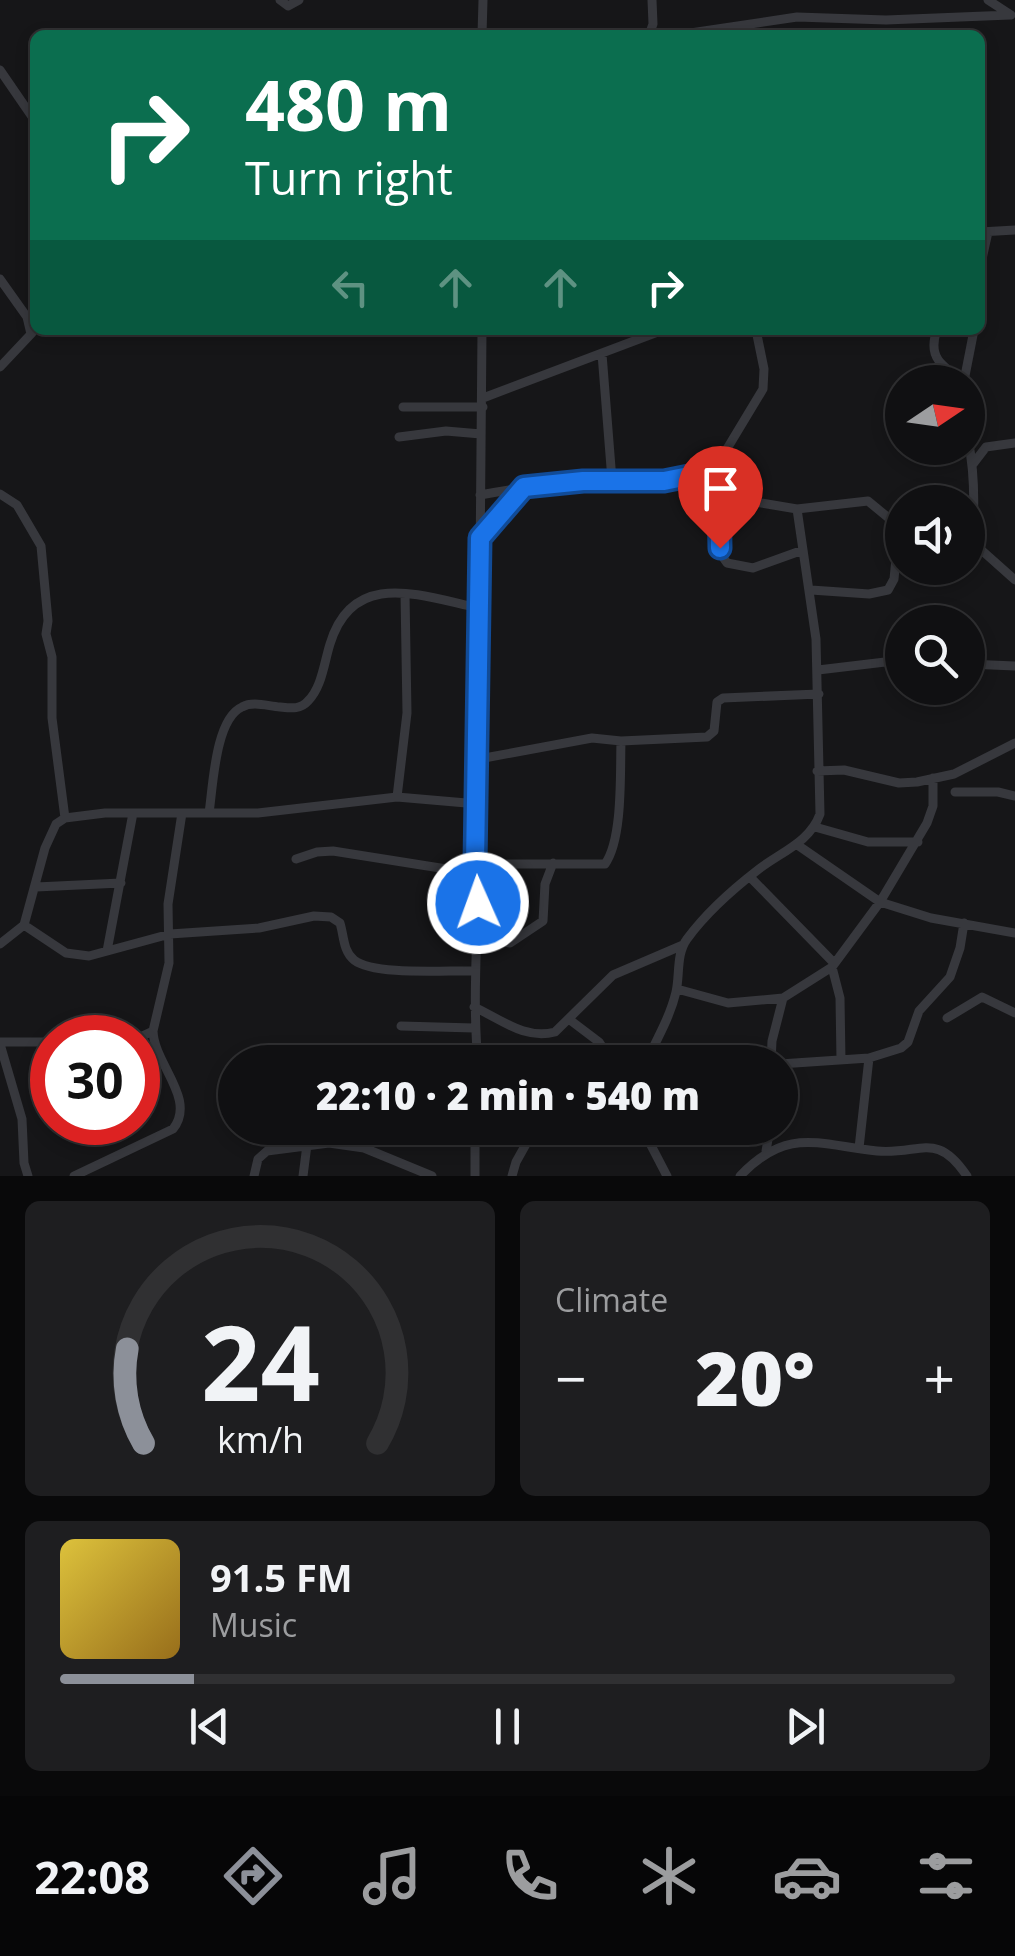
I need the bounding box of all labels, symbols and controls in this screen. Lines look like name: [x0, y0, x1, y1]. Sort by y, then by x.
text: 480 m: [245, 56, 452, 152]
icon: right: [80, 70, 210, 200]
text: Turn right: [245, 147, 453, 208]
icon: left: [323, 260, 378, 315]
icon: ahead: [428, 260, 483, 315]
icon: ahead: [533, 260, 588, 315]
icon: right: [638, 260, 693, 315]
north arrow: [885, 365, 985, 465]
map controls: [885, 365, 985, 705]
pin: [678, 446, 763, 549]
icon: arrive: [693, 461, 748, 516]
button: sound: [885, 485, 985, 585]
button: search: [885, 605, 985, 705]
position arrow: [426, 851, 530, 955]
speed limit sign: 30: [30, 1015, 160, 1145]
text: 22:10 · 2 min · 540 m: [316, 1069, 700, 1121]
text: Climate: [555, 1278, 668, 1321]
text: 24: [201, 1290, 319, 1431]
text: 20°: [695, 1326, 815, 1428]
text: −: [555, 1340, 586, 1415]
text: +: [924, 1340, 955, 1415]
text: km/h: [217, 1415, 303, 1463]
text: 91.5 FM: [210, 1551, 353, 1603]
text: Music: [210, 1603, 297, 1646]
icon: previous: [182, 1699, 237, 1754]
icon: pause: [480, 1699, 535, 1754]
icon: next: [778, 1699, 833, 1754]
icon: directions: [218, 1841, 288, 1911]
icon: music: [357, 1841, 427, 1911]
icon: phone: [495, 1841, 565, 1911]
icon: climate: [634, 1841, 704, 1911]
icon: car: [772, 1841, 842, 1911]
icon: filters: [911, 1841, 981, 1911]
text: 22:08: [34, 1846, 150, 1907]

